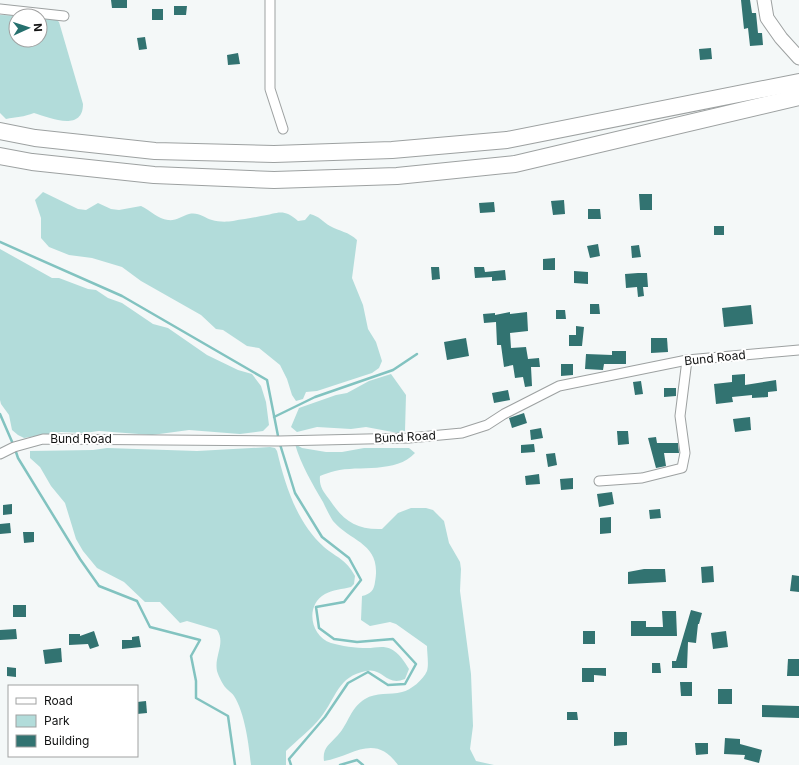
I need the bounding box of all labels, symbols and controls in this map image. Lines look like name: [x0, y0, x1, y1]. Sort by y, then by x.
north arrow: [8, 8, 48, 48]
text: N: [31, 23, 45, 32]
street label: Bund Road: [683, 347, 746, 368]
street label: Bund Road: [374, 427, 436, 446]
street label: Bund Road: [50, 431, 112, 446]
legend: [8, 685, 138, 757]
text: Road: [44, 693, 73, 708]
text: Park: [44, 713, 70, 728]
text: Building: [44, 733, 89, 748]

